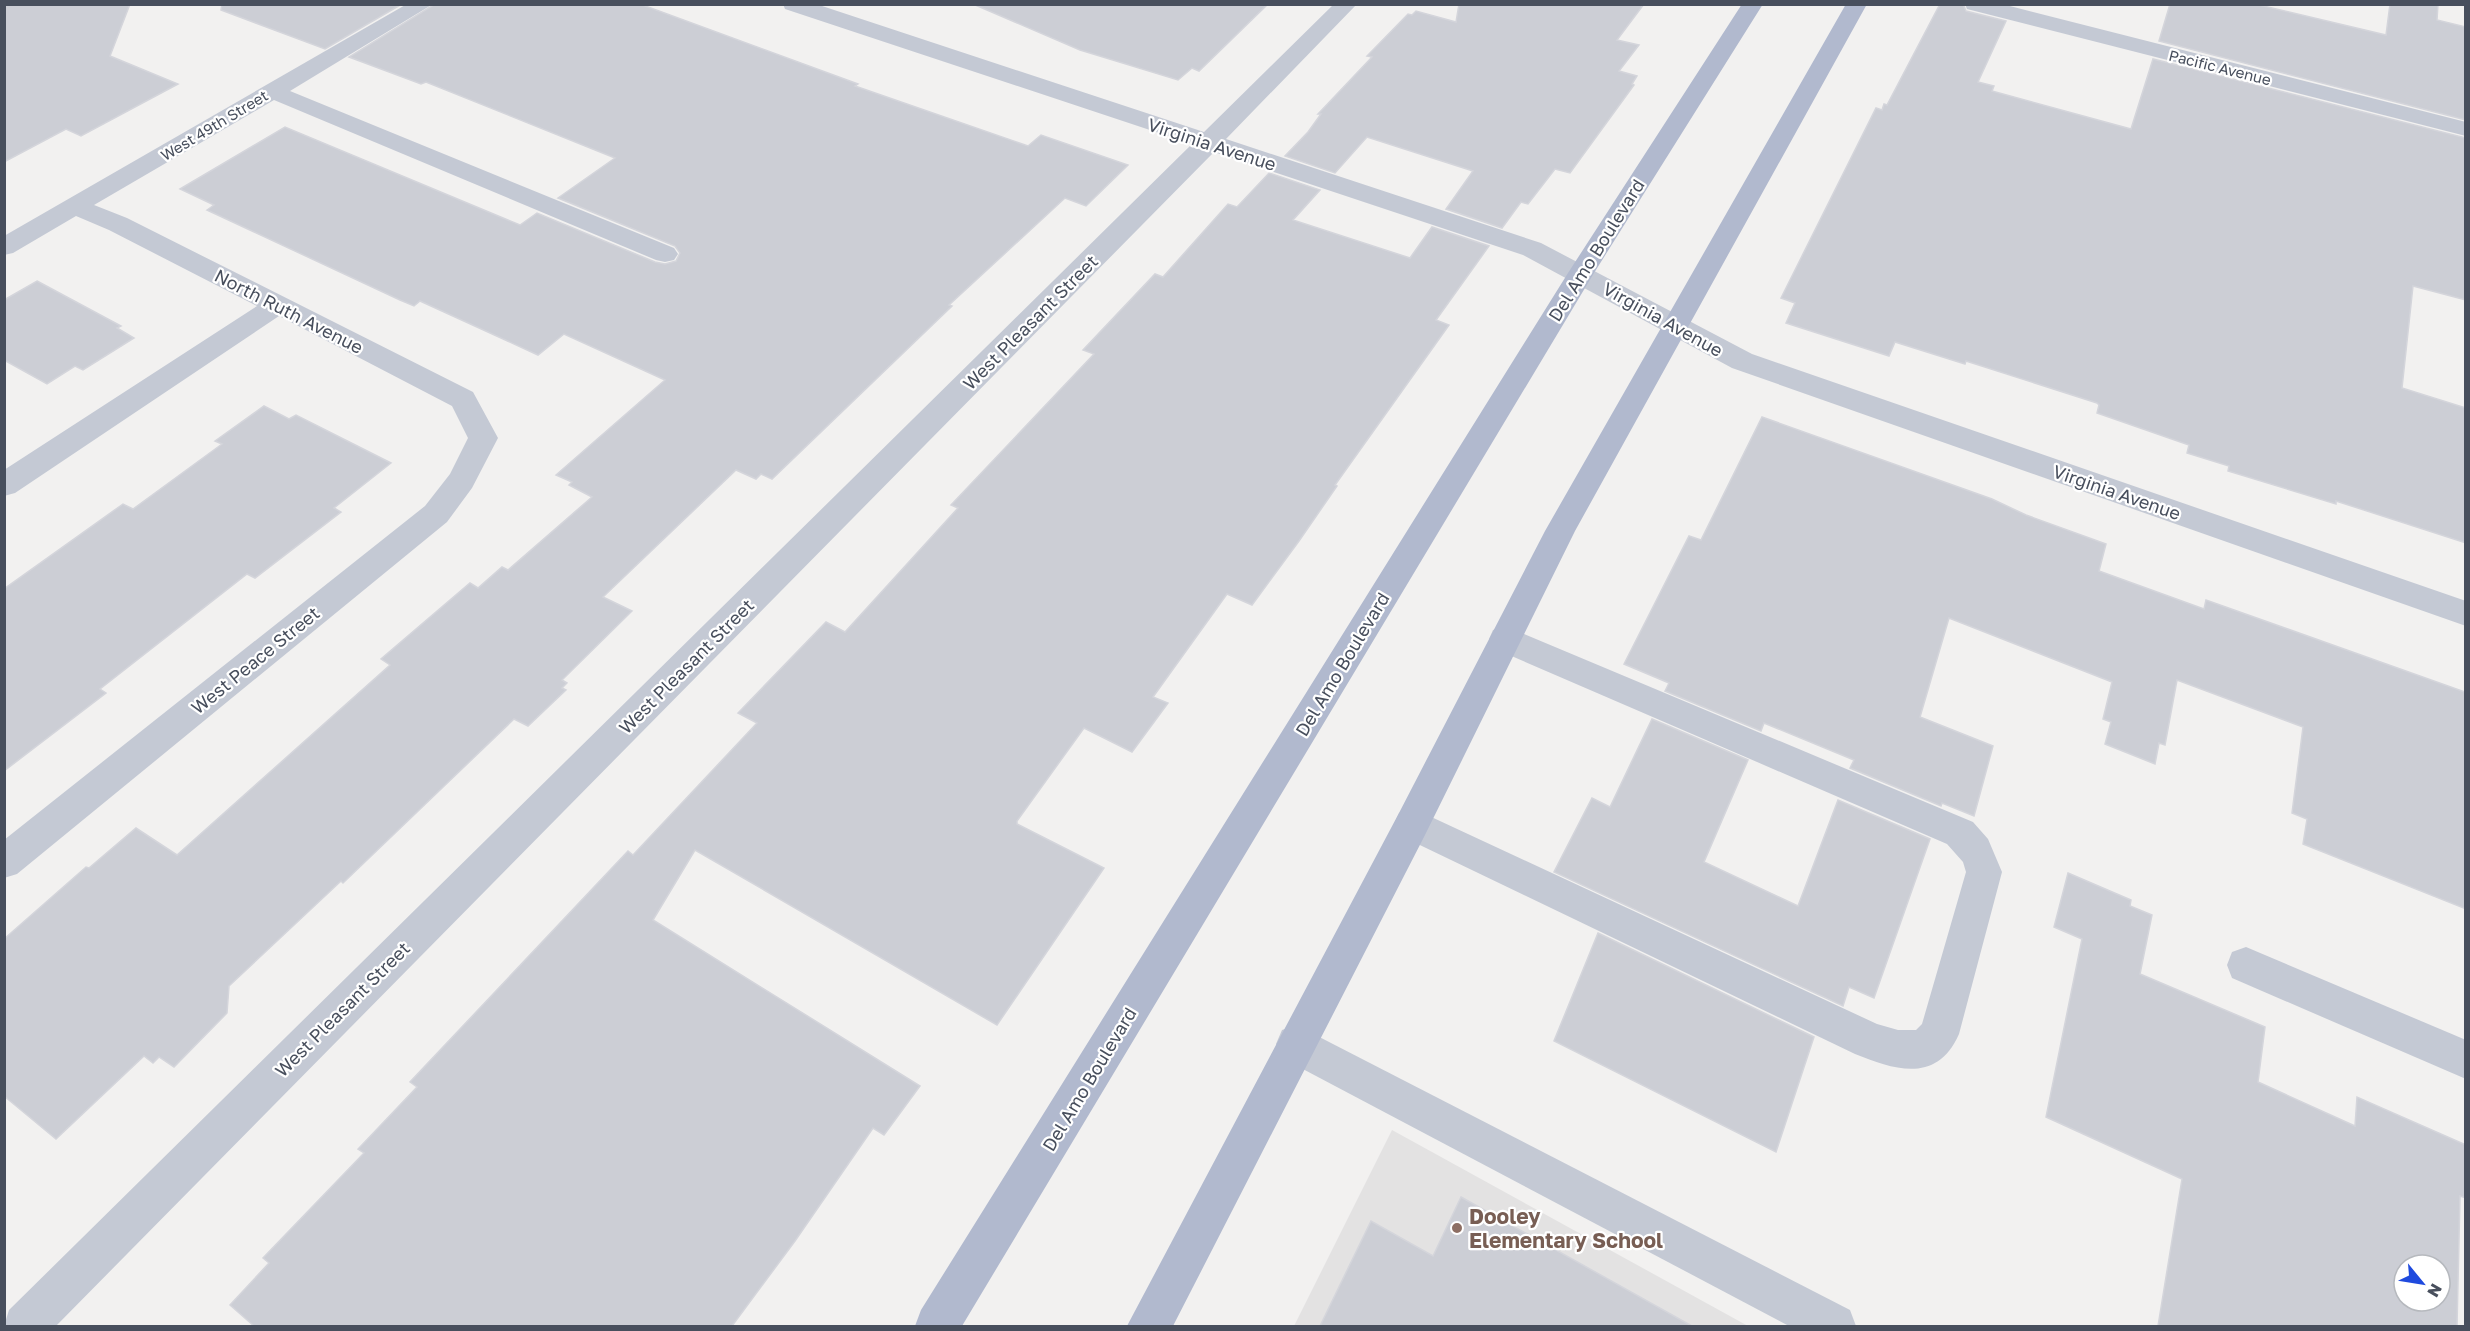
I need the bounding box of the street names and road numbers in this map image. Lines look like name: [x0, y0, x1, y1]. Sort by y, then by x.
street label: Pacific Avenue: [2167, 46, 2273, 88]
street label: West 49th Street: [157, 86, 271, 164]
street label: Virginia Avenue: [1145, 113, 1279, 175]
street label: Del Amo Boulevard: [1543, 175, 1649, 325]
street label: West Pleasant Street: [958, 250, 1102, 394]
street label: North Ruth Avenue: [211, 264, 367, 358]
street label: Virginia Avenue: [1599, 277, 1727, 361]
street label: Virginia Avenue: [2050, 460, 2184, 524]
street label: Del Amo Boulevard: [1290, 588, 1394, 740]
street label: West Pleasant Street: [614, 594, 758, 738]
street label: West Peace Street: [186, 602, 324, 718]
street label: West Pleasant Street: [270, 937, 414, 1081]
street label: Del Amo Boulevard: [1037, 1003, 1141, 1155]

